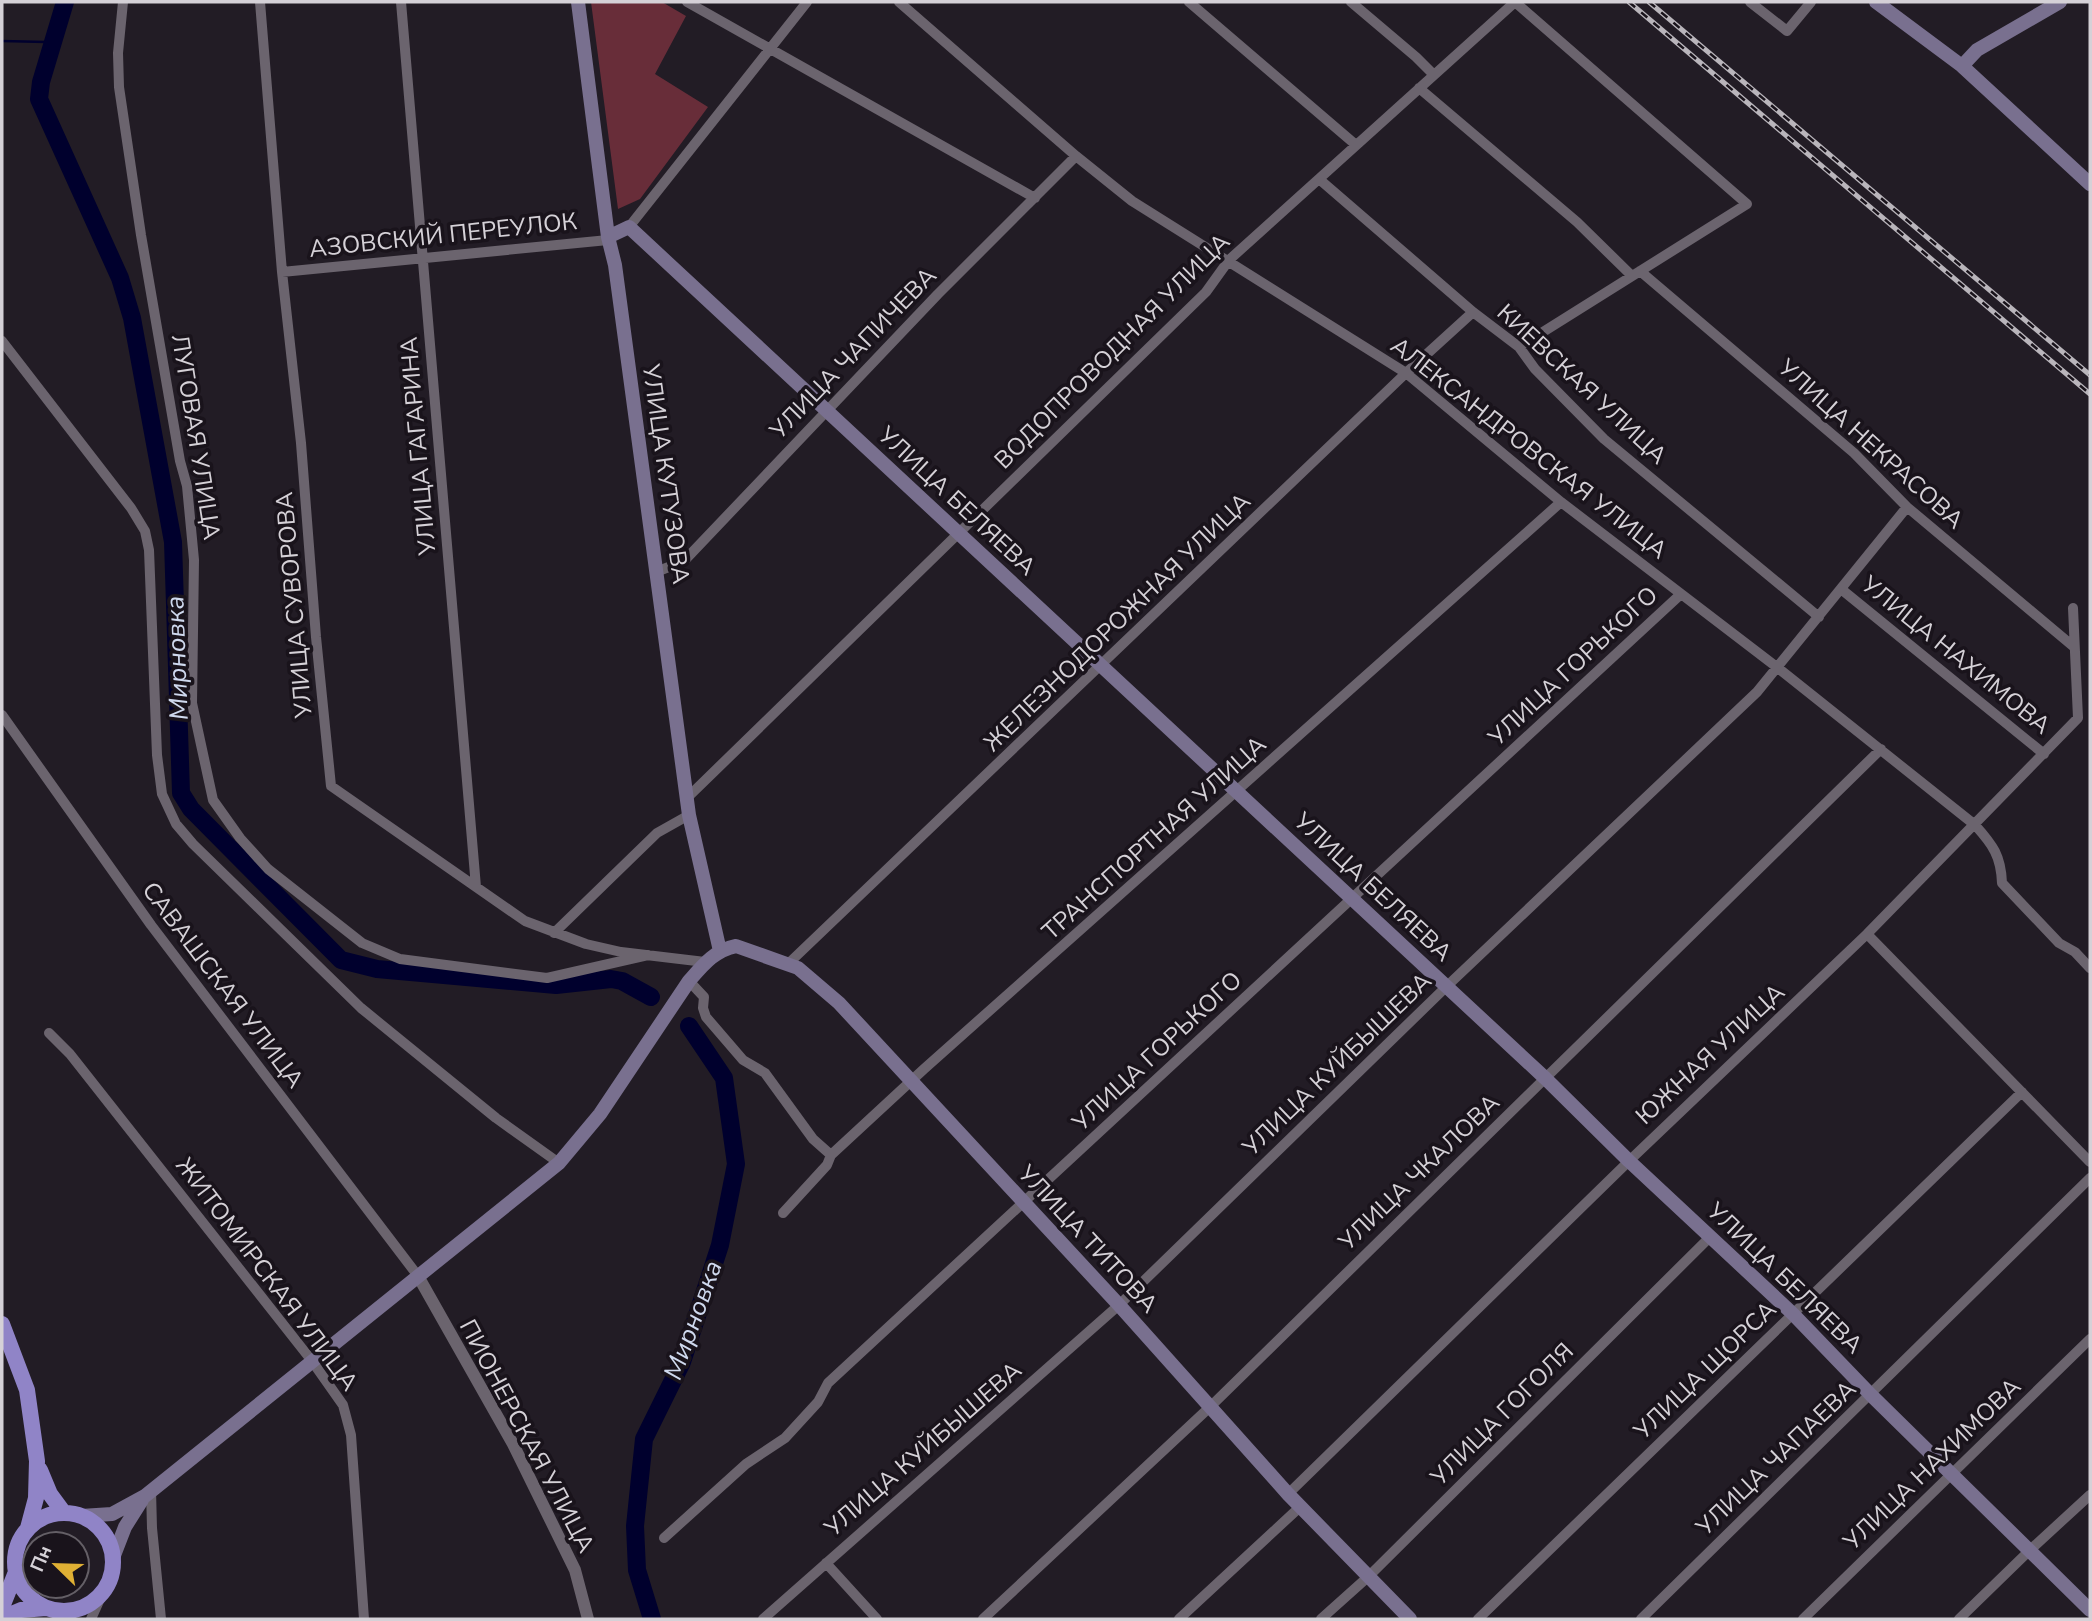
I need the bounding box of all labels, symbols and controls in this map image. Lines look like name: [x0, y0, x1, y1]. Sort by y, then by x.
street label: АЗОВСКИЙ ПЕРЕУЛОК: [308, 205, 579, 265]
street label: ВОДОПРОВОДНАЯ УЛИЦА: [987, 226, 1237, 476]
street label: УЛИЦА ЧАПИЧЕВА: [762, 260, 944, 446]
street label: КИЕВСКАЯ УЛИЦА: [1490, 297, 1674, 472]
street label: АЛЕКСАНДРОВСКАЯ УЛИЦА: [1384, 330, 1674, 566]
street label: ЛУГОВАЯ УЛИЦА: [164, 332, 228, 543]
street label: УЛИЦА ГАГАРИНА: [392, 335, 444, 557]
street label: УЛИЦА НЕКРАСОВА: [1771, 351, 1971, 536]
street label: УЛИЦА КУТУЗОВА: [635, 361, 697, 586]
street label: УЛИЦА БЕЛЯЕВА: [870, 419, 1043, 583]
street label: ЖЕЛЕЗНОДОРОЖНАЯ УЛИЦА: [977, 485, 1258, 758]
street label: УЛИЦА СУВОРОВА: [268, 490, 320, 720]
street label: УЛИЦА НАХИМОВА: [1854, 568, 2058, 742]
street label: УЛИЦА ГОРЬКОГО: [1481, 579, 1665, 754]
water label: Мирновка: [157, 595, 197, 721]
street label: ТРАНСПОРТНАЯ УЛИЦА: [1035, 728, 1273, 947]
street label: УЛИЦА БЕЛЯЕВА: [1286, 805, 1459, 969]
street label: САВАШСКАЯ УЛИЦА: [135, 875, 311, 1095]
street label: УЛИЦА ГОРЬКОГО: [1065, 964, 1249, 1139]
street label: УЛИЦА КУЙБЫШЕВА: [1235, 965, 1439, 1163]
street label: ЮЖНАЯ УЛИЦА: [1629, 976, 1792, 1132]
street label: УЛИЦА ЧКАЛОВА: [1331, 1087, 1507, 1258]
street label: ЖИТОМИРСКАЯ УЛИЦА: [169, 1151, 366, 1398]
street label: УЛИЦА ТИТОВА: [1010, 1157, 1165, 1320]
street label: УЛИЦА БЕЛЯЕВА: [1700, 1195, 1870, 1361]
water label: Мирновка: [655, 1255, 731, 1385]
street label: УЛИЦА ЩОРСА: [1626, 1293, 1783, 1447]
street label: ПИОНЕРСКАЯ УЛИЦА: [452, 1314, 602, 1559]
street label: УЛИЦА ГОГОЛЯ: [1423, 1336, 1580, 1493]
street label: УЛИЦА КУЙБЫШЕВА: [817, 1354, 1029, 1544]
street label: УЛИЦА НАХИМОВА: [1836, 1371, 2028, 1558]
street label: УЛИЦА ЧАПАЕВА: [1688, 1373, 1863, 1543]
north arrow: [21, 1530, 91, 1600]
text: Пн: [24, 1542, 58, 1576]

